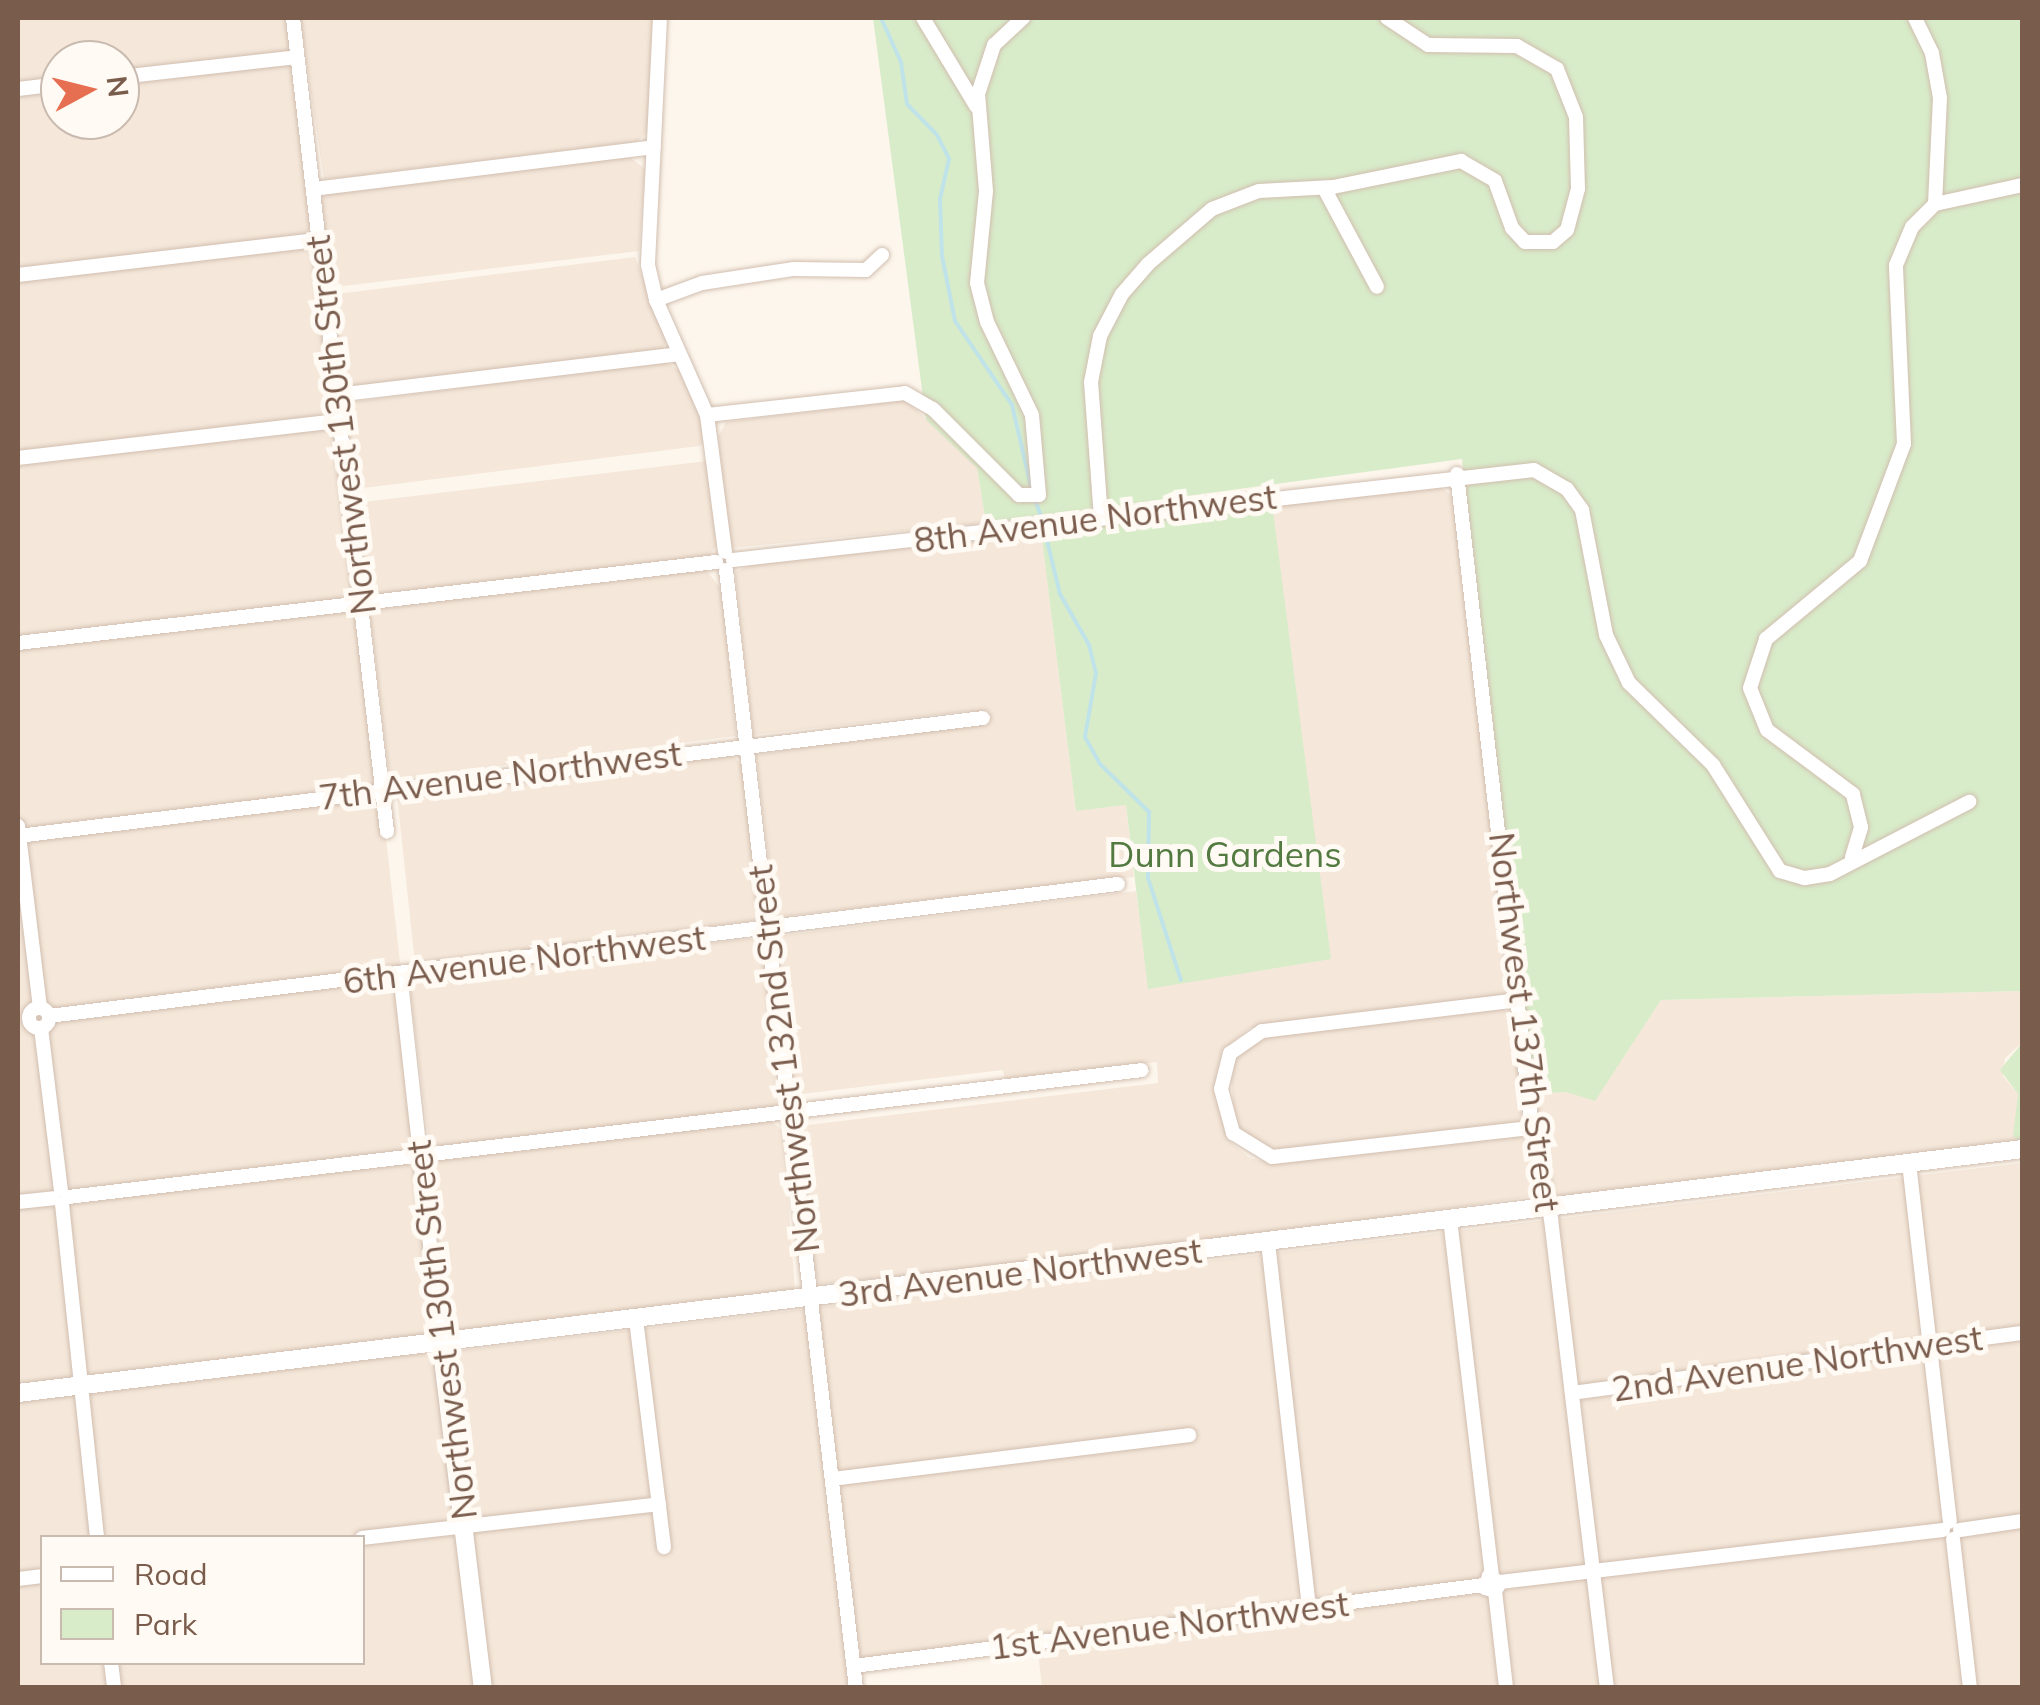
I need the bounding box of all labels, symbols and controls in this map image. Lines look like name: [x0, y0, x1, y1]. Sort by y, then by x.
north arrow: [40, 40, 140, 140]
text: N: [100, 74, 137, 99]
street label: Northwest 130th Street: [296, 233, 384, 617]
street label: 8th Avenue Northwest: [911, 475, 1279, 561]
street label: 7th Avenue Northwest: [316, 732, 684, 818]
street label: Northwest 137th Street: [1481, 830, 1569, 1214]
park label: Dunn Gardens: [1108, 833, 1342, 875]
street label: Northwest 132nd Street: [738, 863, 828, 1255]
street label: 6th Avenue Northwest: [340, 916, 708, 1002]
street label: Northwest 130th Street: [397, 1138, 485, 1522]
street label: 3rd Avenue Northwest: [836, 1229, 1204, 1315]
street label: 2nd Avenue Northwest: [1609, 1316, 1985, 1410]
legend: [40, 1535, 365, 1665]
text: Road: [134, 1555, 208, 1593]
street label: 1st Avenue Northwest: [987, 1582, 1351, 1668]
text: Park: [134, 1605, 197, 1643]

